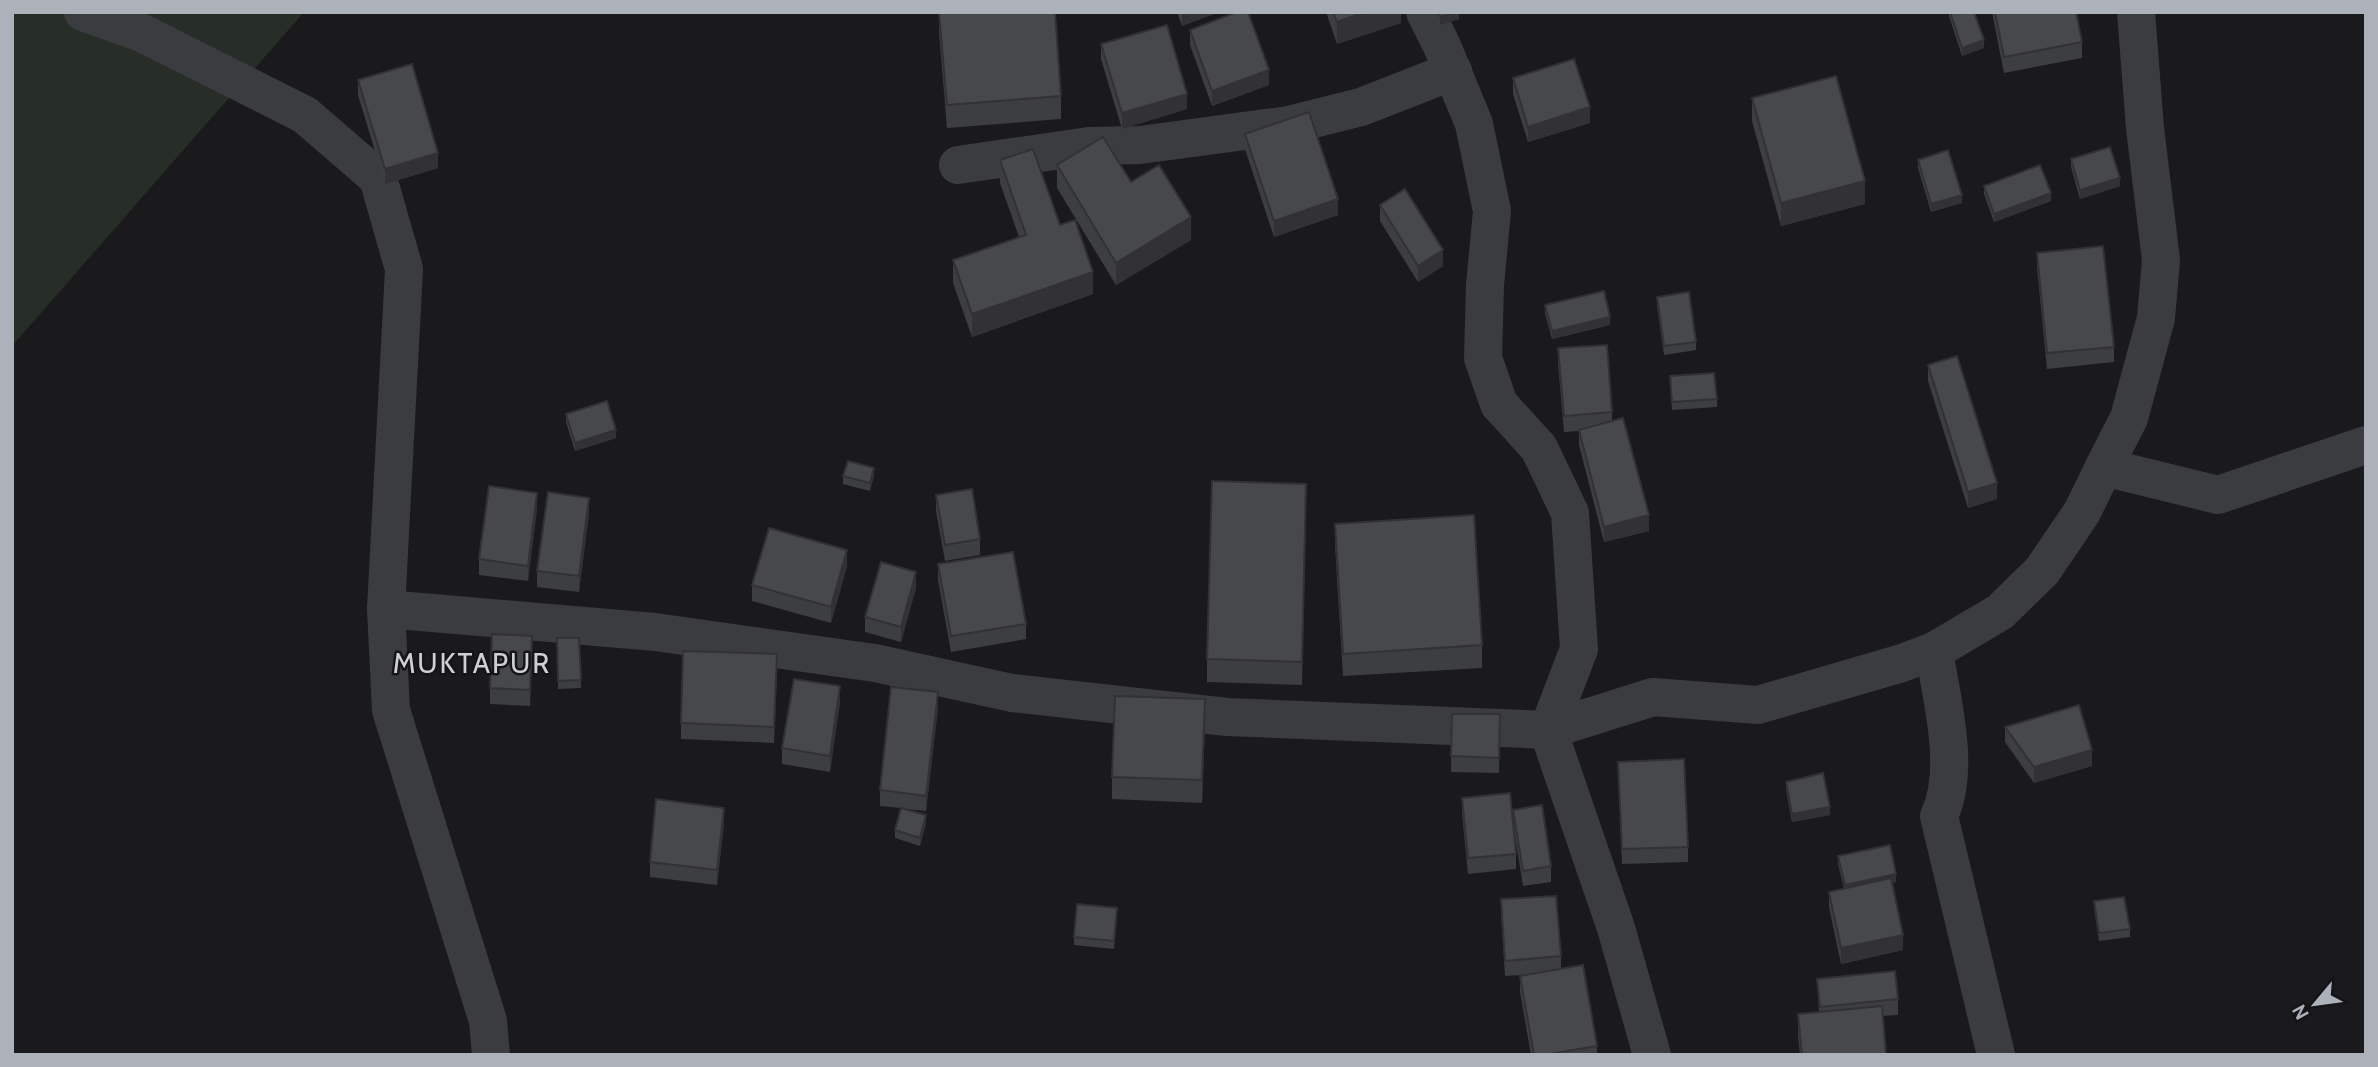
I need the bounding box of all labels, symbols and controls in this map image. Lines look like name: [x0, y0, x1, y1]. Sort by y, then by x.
district label: MUKTAPUR: [393, 646, 551, 680]
north arrow: [2280, 969, 2350, 1039]
text: N: [2287, 1001, 2314, 1023]

